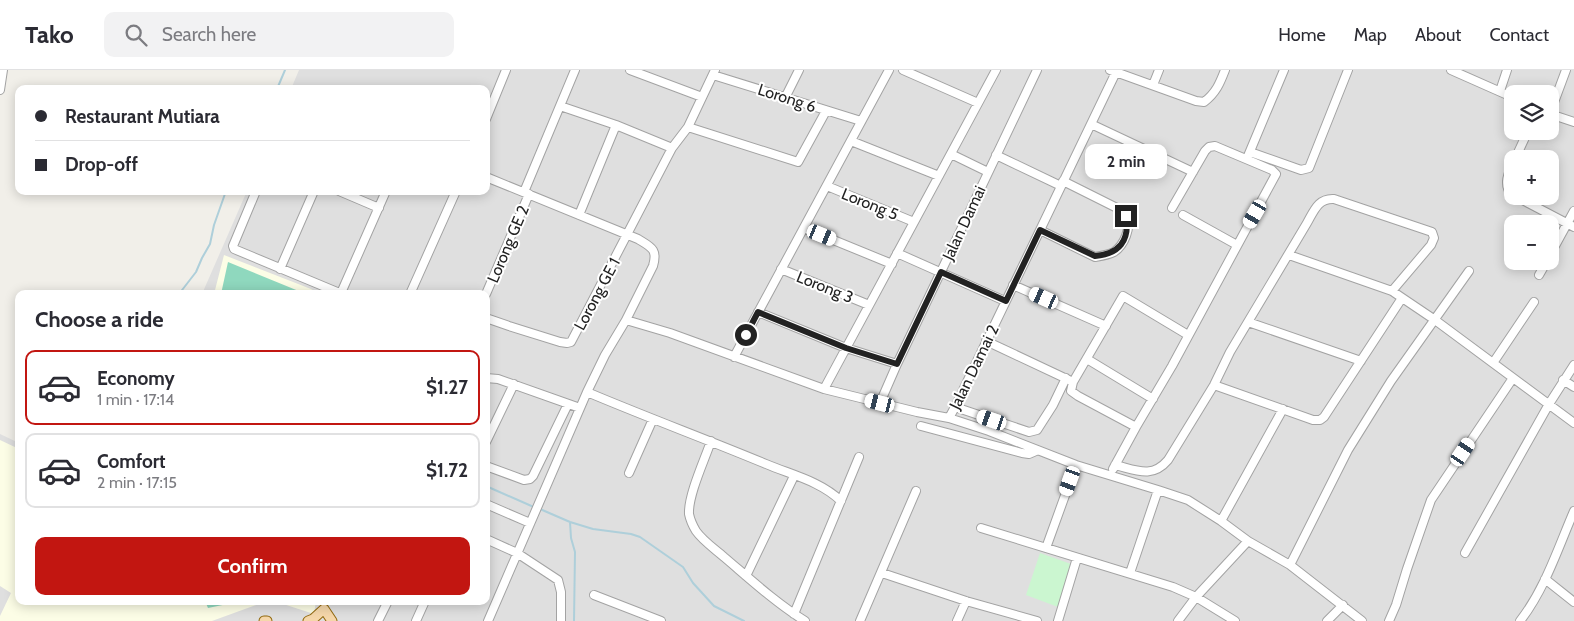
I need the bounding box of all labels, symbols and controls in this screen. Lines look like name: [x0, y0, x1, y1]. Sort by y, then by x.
search box: [104, 12, 454, 57]
text: Tako: [25, 20, 74, 49]
icon: search: [122, 21, 150, 49]
text: Search here: [162, 23, 256, 46]
text: Home: [1278, 24, 1326, 46]
text: Map: [1354, 24, 1387, 46]
text: About: [1415, 24, 1461, 46]
text: Contact: [1489, 24, 1549, 46]
street label: Lorong 6: [756, 80, 818, 116]
map controls: [1504, 85, 1559, 270]
button: layers: [1504, 85, 1559, 140]
text: Restaurant Mutiara: [65, 105, 220, 128]
callout: 2 min: [1085, 144, 1167, 178]
button: +: [1504, 150, 1559, 205]
text: 2 min: [1107, 152, 1145, 171]
text: Drop-off: [65, 153, 138, 176]
street label: Jalan Damai: [938, 183, 989, 264]
street label: Lorong 5: [839, 184, 901, 224]
car: [1241, 197, 1268, 231]
street label: Lorong GE 2: [483, 202, 533, 286]
route end: [1115, 205, 1137, 227]
button: −: [1504, 215, 1559, 270]
car: [805, 222, 838, 248]
street label: Lorong GE 1: [570, 255, 624, 333]
street label: Lorong 3: [794, 267, 856, 307]
car: [1027, 285, 1060, 311]
text: Choose a ride: [35, 306, 164, 333]
street label: Jalan Damai 2: [945, 322, 1003, 413]
route start: [735, 324, 757, 346]
icon: car: [37, 365, 82, 410]
text: Economy: [97, 367, 175, 390]
text: $1.27: [426, 376, 468, 399]
text: 1 min · 17:14: [97, 390, 174, 409]
car: [863, 392, 896, 414]
car: [975, 408, 1008, 432]
car: [1448, 435, 1477, 469]
icon: car: [37, 448, 82, 493]
text: Comfort: [97, 450, 166, 473]
text: $1.72: [426, 459, 468, 482]
car: [1057, 464, 1082, 498]
text: 2 min · 17:15: [97, 473, 177, 492]
button: Confirm: [35, 537, 470, 595]

